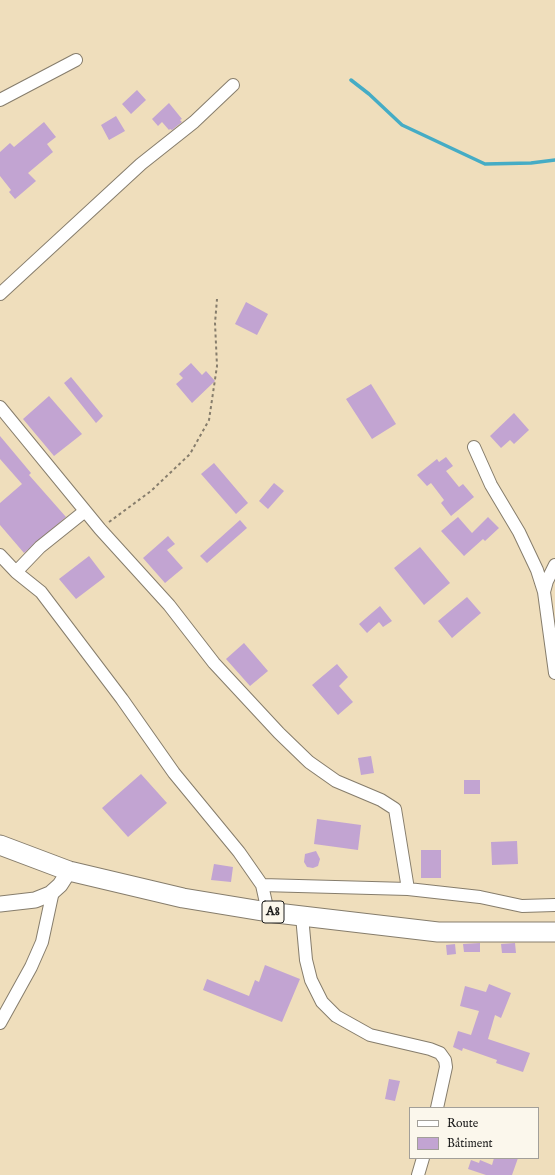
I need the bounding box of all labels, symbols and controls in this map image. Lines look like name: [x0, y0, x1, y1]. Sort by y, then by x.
road number: A8: [262, 901, 284, 923]
legend: [409, 1107, 539, 1159]
text: Route: [447, 1116, 478, 1131]
text: Bâtiment: [447, 1136, 493, 1151]

